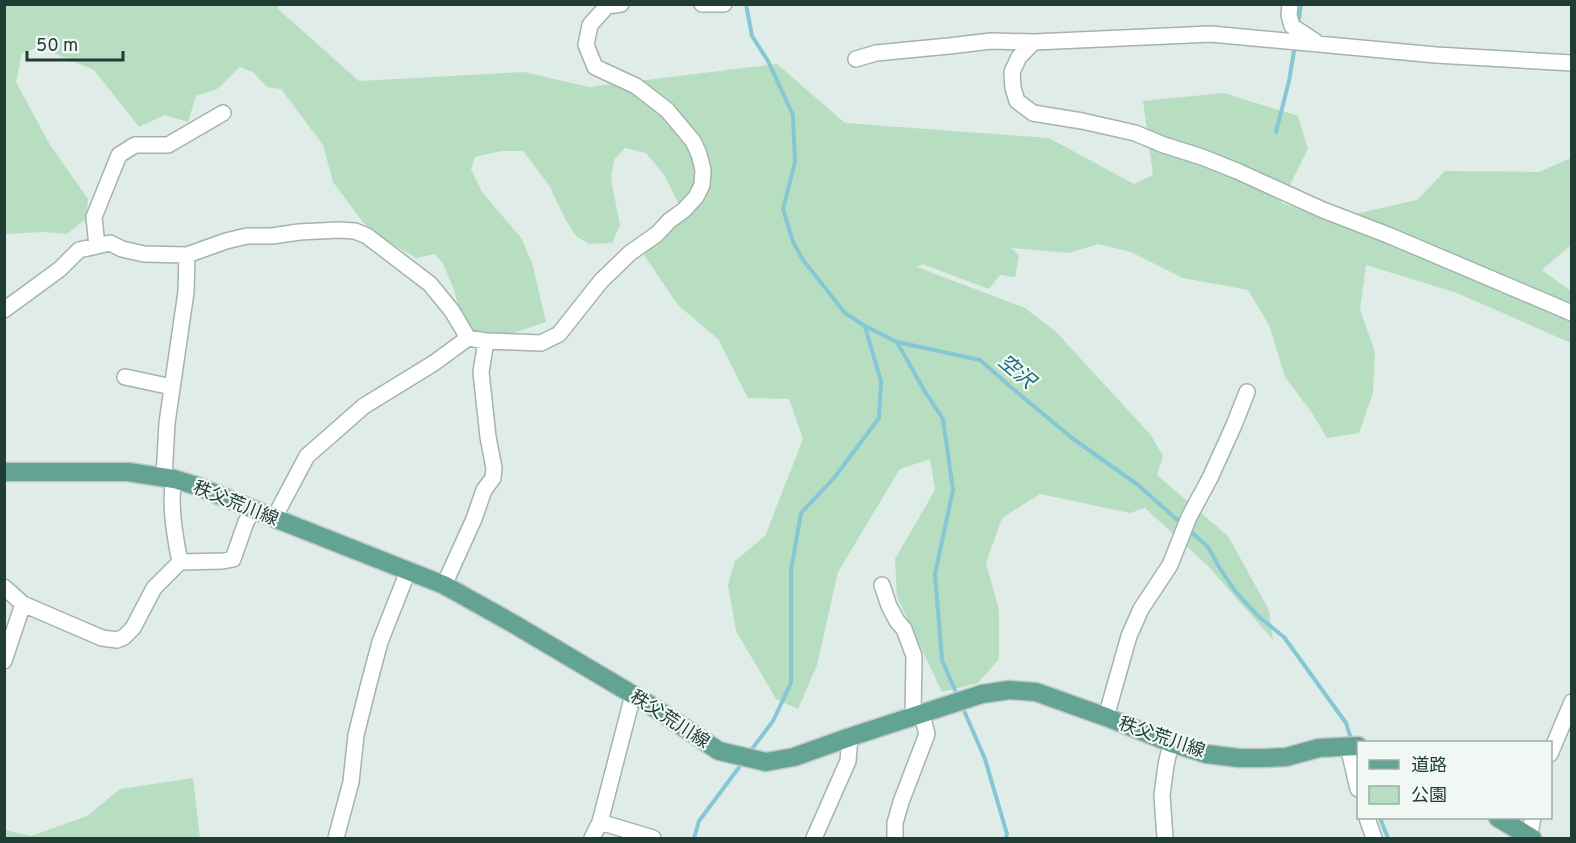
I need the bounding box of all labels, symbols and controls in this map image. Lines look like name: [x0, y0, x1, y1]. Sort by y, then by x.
scale bar: [27, 24, 123, 62]
text: 50 m: [36, 35, 78, 58]
water label: 空沢: [992, 350, 1042, 397]
street label: 秩父荒川線: [189, 477, 281, 532]
street label: 秩父荒川線: [625, 686, 713, 754]
street label: 秩父荒川線: [1115, 713, 1208, 764]
legend: [1357, 741, 1552, 819]
text: 道路: [1411, 755, 1447, 778]
text: 公園: [1411, 785, 1447, 808]

